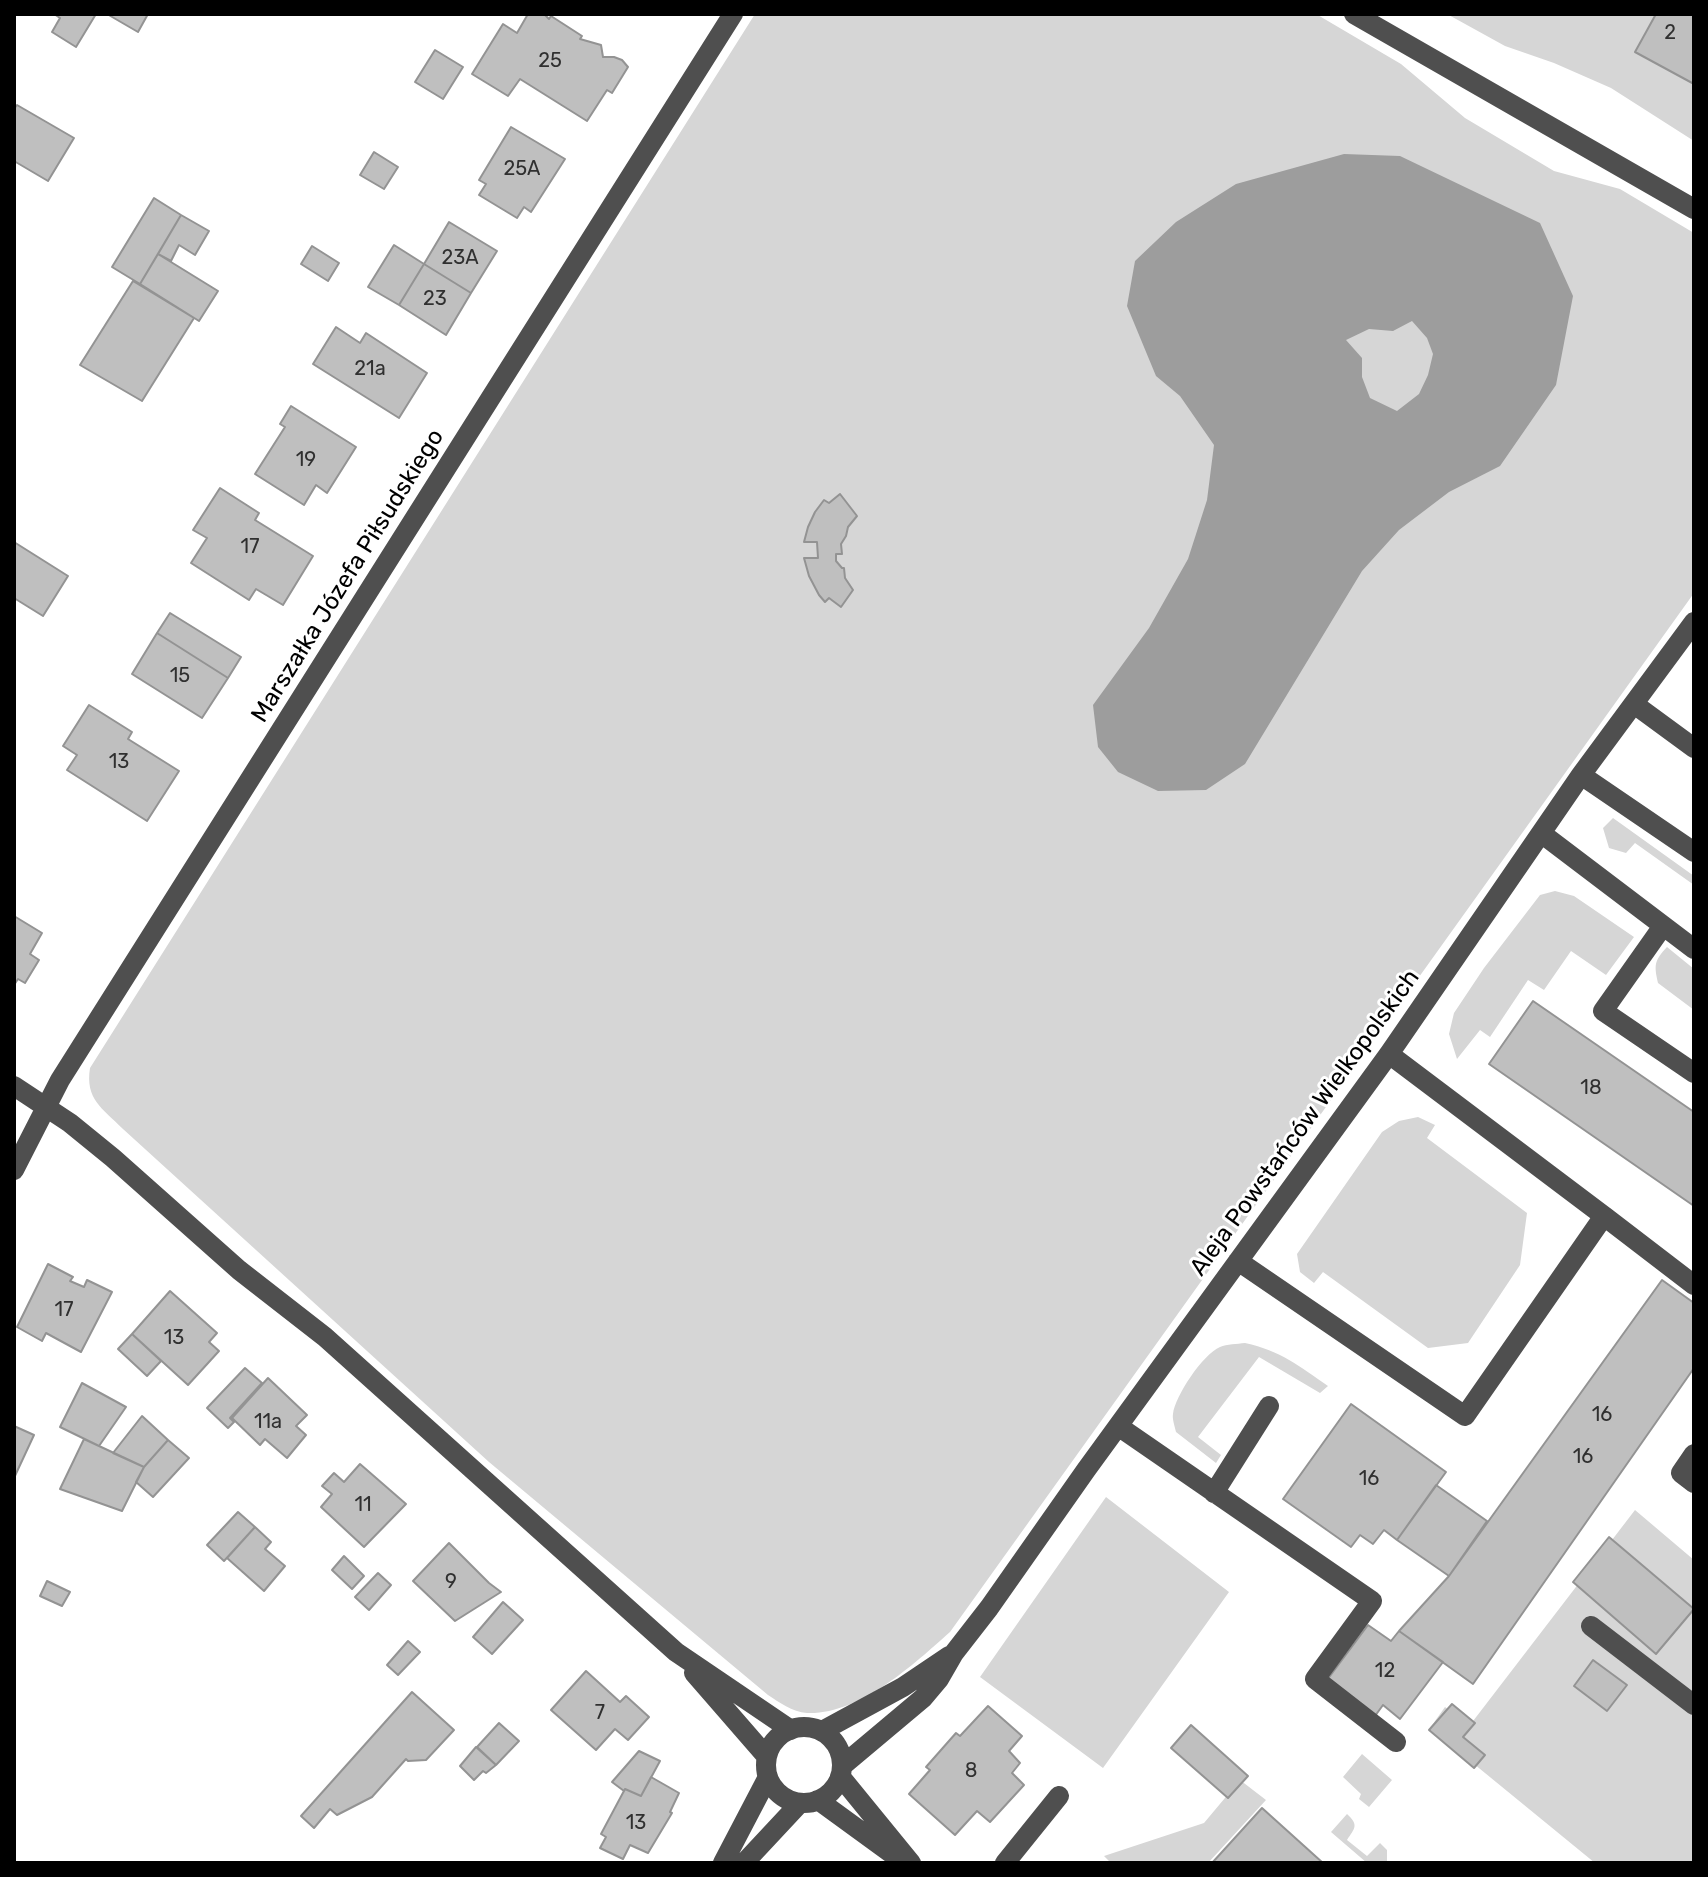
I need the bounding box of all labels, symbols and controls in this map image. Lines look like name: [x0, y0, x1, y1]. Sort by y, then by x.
house number: 2: [1664, 21, 1676, 45]
house number: 25: [538, 49, 562, 73]
house number: 25A: [503, 157, 541, 181]
house number: 23A: [441, 246, 479, 270]
house number: 23: [423, 287, 447, 311]
house number: 21a: [354, 357, 386, 381]
street label: Marszałka Józefa Piłsudskiego: [246, 424, 450, 728]
house number: 19: [296, 448, 316, 472]
house number: 17: [241, 535, 259, 559]
house number: 15: [170, 664, 190, 688]
house number: 13: [109, 750, 129, 774]
street label: Aleja Powstańców Wielkopolskich: [1184, 964, 1426, 1282]
house number: 18: [1580, 1076, 1602, 1100]
house number: 17: [55, 1298, 73, 1322]
house number: 13: [164, 1326, 184, 1350]
house number: 16: [1592, 1403, 1612, 1427]
house number: 11a: [254, 1410, 282, 1434]
house number: 16: [1573, 1445, 1593, 1469]
house number: 16: [1359, 1467, 1379, 1491]
house number: 11: [354, 1493, 372, 1517]
house number: 9: [445, 1570, 457, 1594]
house number: 12: [1375, 1659, 1395, 1683]
house number: 7: [595, 1701, 605, 1725]
house number: 8: [965, 1759, 977, 1783]
house number: 13: [626, 1811, 646, 1835]

